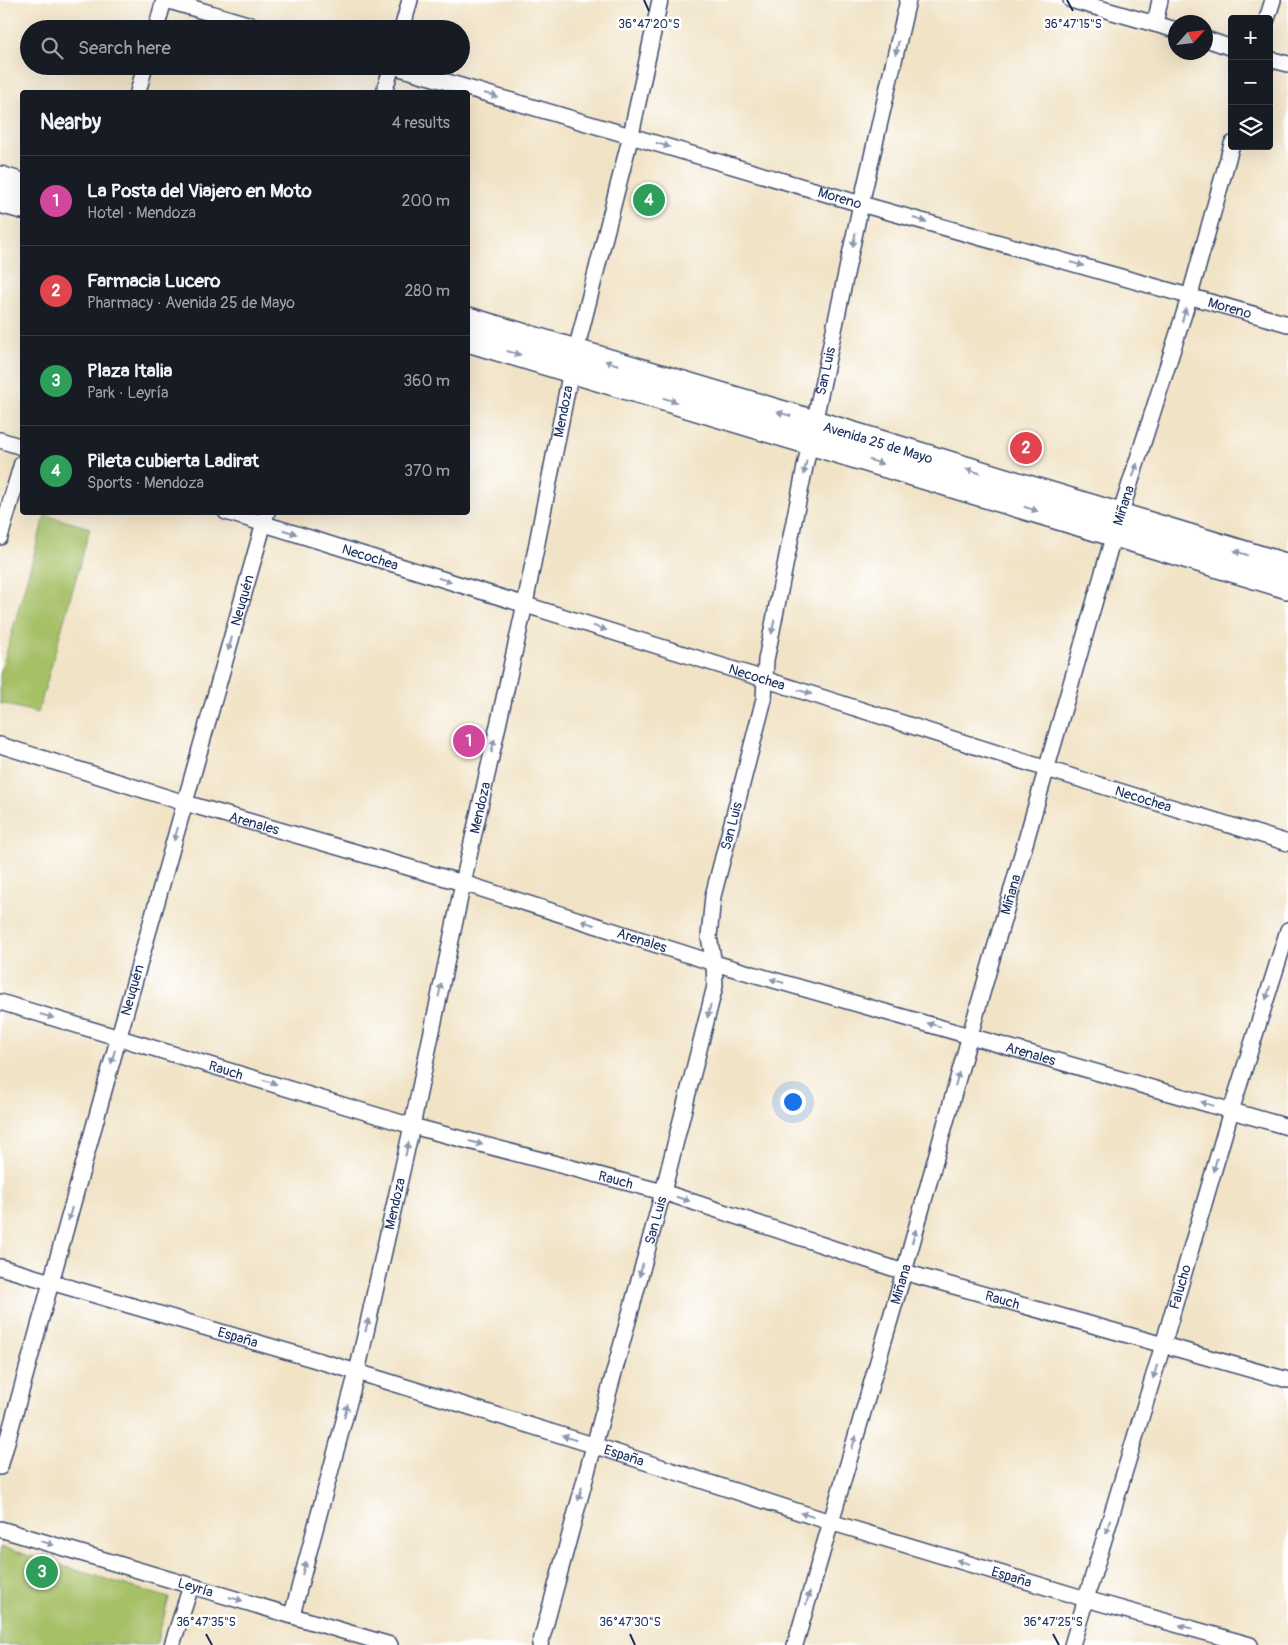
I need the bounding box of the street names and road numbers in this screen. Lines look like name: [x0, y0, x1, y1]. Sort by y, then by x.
street label: Moreno: [816, 183, 864, 212]
street label: Moreno: [1206, 293, 1254, 322]
street label: San Luis: [812, 345, 839, 397]
street label: Mendoza: [549, 384, 576, 439]
street label: Avenida 25 de Mayo: [821, 418, 935, 467]
street label: Miñana: [1109, 483, 1137, 528]
street label: Necochea: [340, 540, 401, 574]
street label: Neuquén: [227, 573, 257, 628]
street label: Necochea: [727, 660, 787, 694]
street label: Mendoza: [466, 780, 494, 835]
street label: Necochea: [1113, 782, 1174, 815]
street label: San Luis: [717, 799, 746, 852]
street label: Arenales: [227, 808, 282, 838]
street label: Miñana: [997, 872, 1024, 916]
street label: Arenales: [615, 924, 670, 956]
street label: Neuquén: [117, 962, 147, 1017]
street label: Arenales: [1004, 1038, 1058, 1069]
street label: Rauch: [207, 1057, 245, 1083]
street label: Rauch: [597, 1167, 635, 1192]
street label: Mendoza: [381, 1176, 409, 1231]
street label: San Luis: [641, 1194, 670, 1246]
street label: Miñana: [887, 1262, 914, 1306]
street label: Falucho: [1165, 1262, 1195, 1311]
street label: Rauch: [983, 1287, 1022, 1313]
street label: España: [216, 1323, 260, 1351]
street label: España: [602, 1441, 646, 1470]
street label: España: [989, 1563, 1034, 1591]
street label: Leyría: [176, 1574, 215, 1600]

